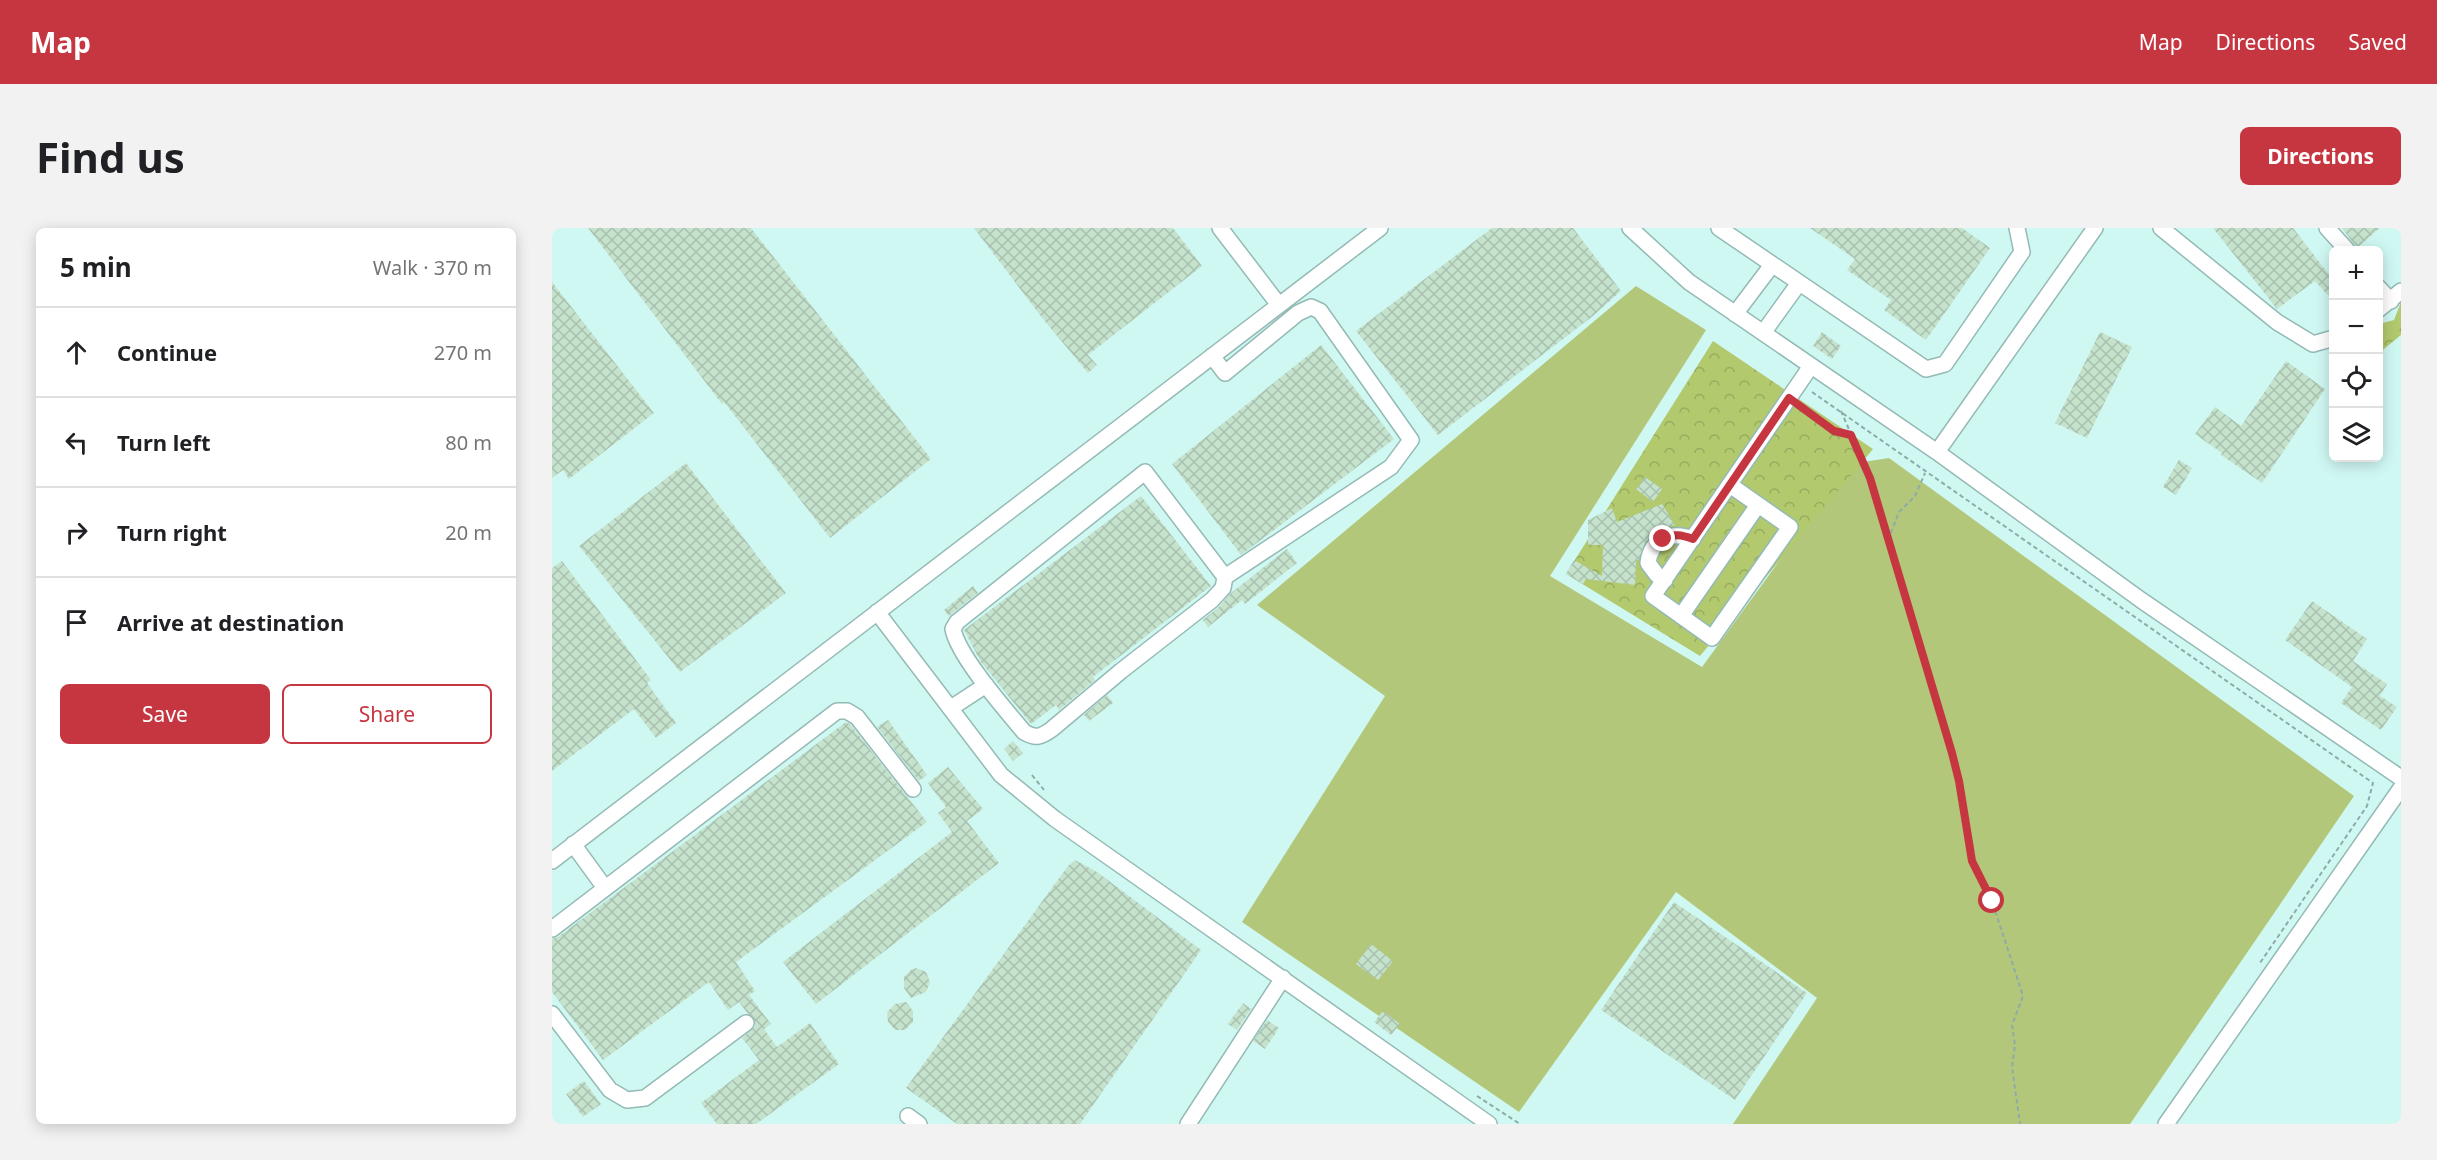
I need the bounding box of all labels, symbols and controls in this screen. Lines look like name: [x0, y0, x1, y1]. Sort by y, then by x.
text: Map: [30, 23, 91, 61]
text: Map: [2139, 28, 2183, 56]
text: Directions: [2216, 28, 2315, 56]
text: Saved: [2348, 28, 2407, 56]
button: Directions: [2240, 127, 2401, 185]
text: Find us: [36, 128, 185, 185]
map controls: [2329, 246, 2383, 462]
button: +: [2329, 246, 2383, 300]
text: 5 min: [60, 249, 132, 285]
text: Walk · 370 m: [373, 254, 492, 281]
button: −: [2329, 300, 2383, 354]
icon: ahead: [60, 336, 93, 369]
text: Continue: [117, 337, 217, 367]
text: 270 m: [434, 339, 492, 366]
button: locate: [2329, 354, 2383, 408]
button: layers: [2329, 408, 2383, 462]
icon: left: [60, 426, 93, 459]
text: Turn left: [117, 427, 211, 457]
text: 80 m: [445, 429, 492, 456]
icon: right: [60, 516, 93, 549]
text: Turn right: [117, 517, 227, 547]
text: 20 m: [445, 519, 492, 546]
route end: [1649, 525, 1675, 551]
icon: arrive: [60, 606, 93, 639]
text: Arrive at destination: [117, 607, 344, 637]
button: Save: [60, 684, 270, 744]
button: Share: [282, 684, 492, 744]
route start: [1978, 887, 2004, 913]

